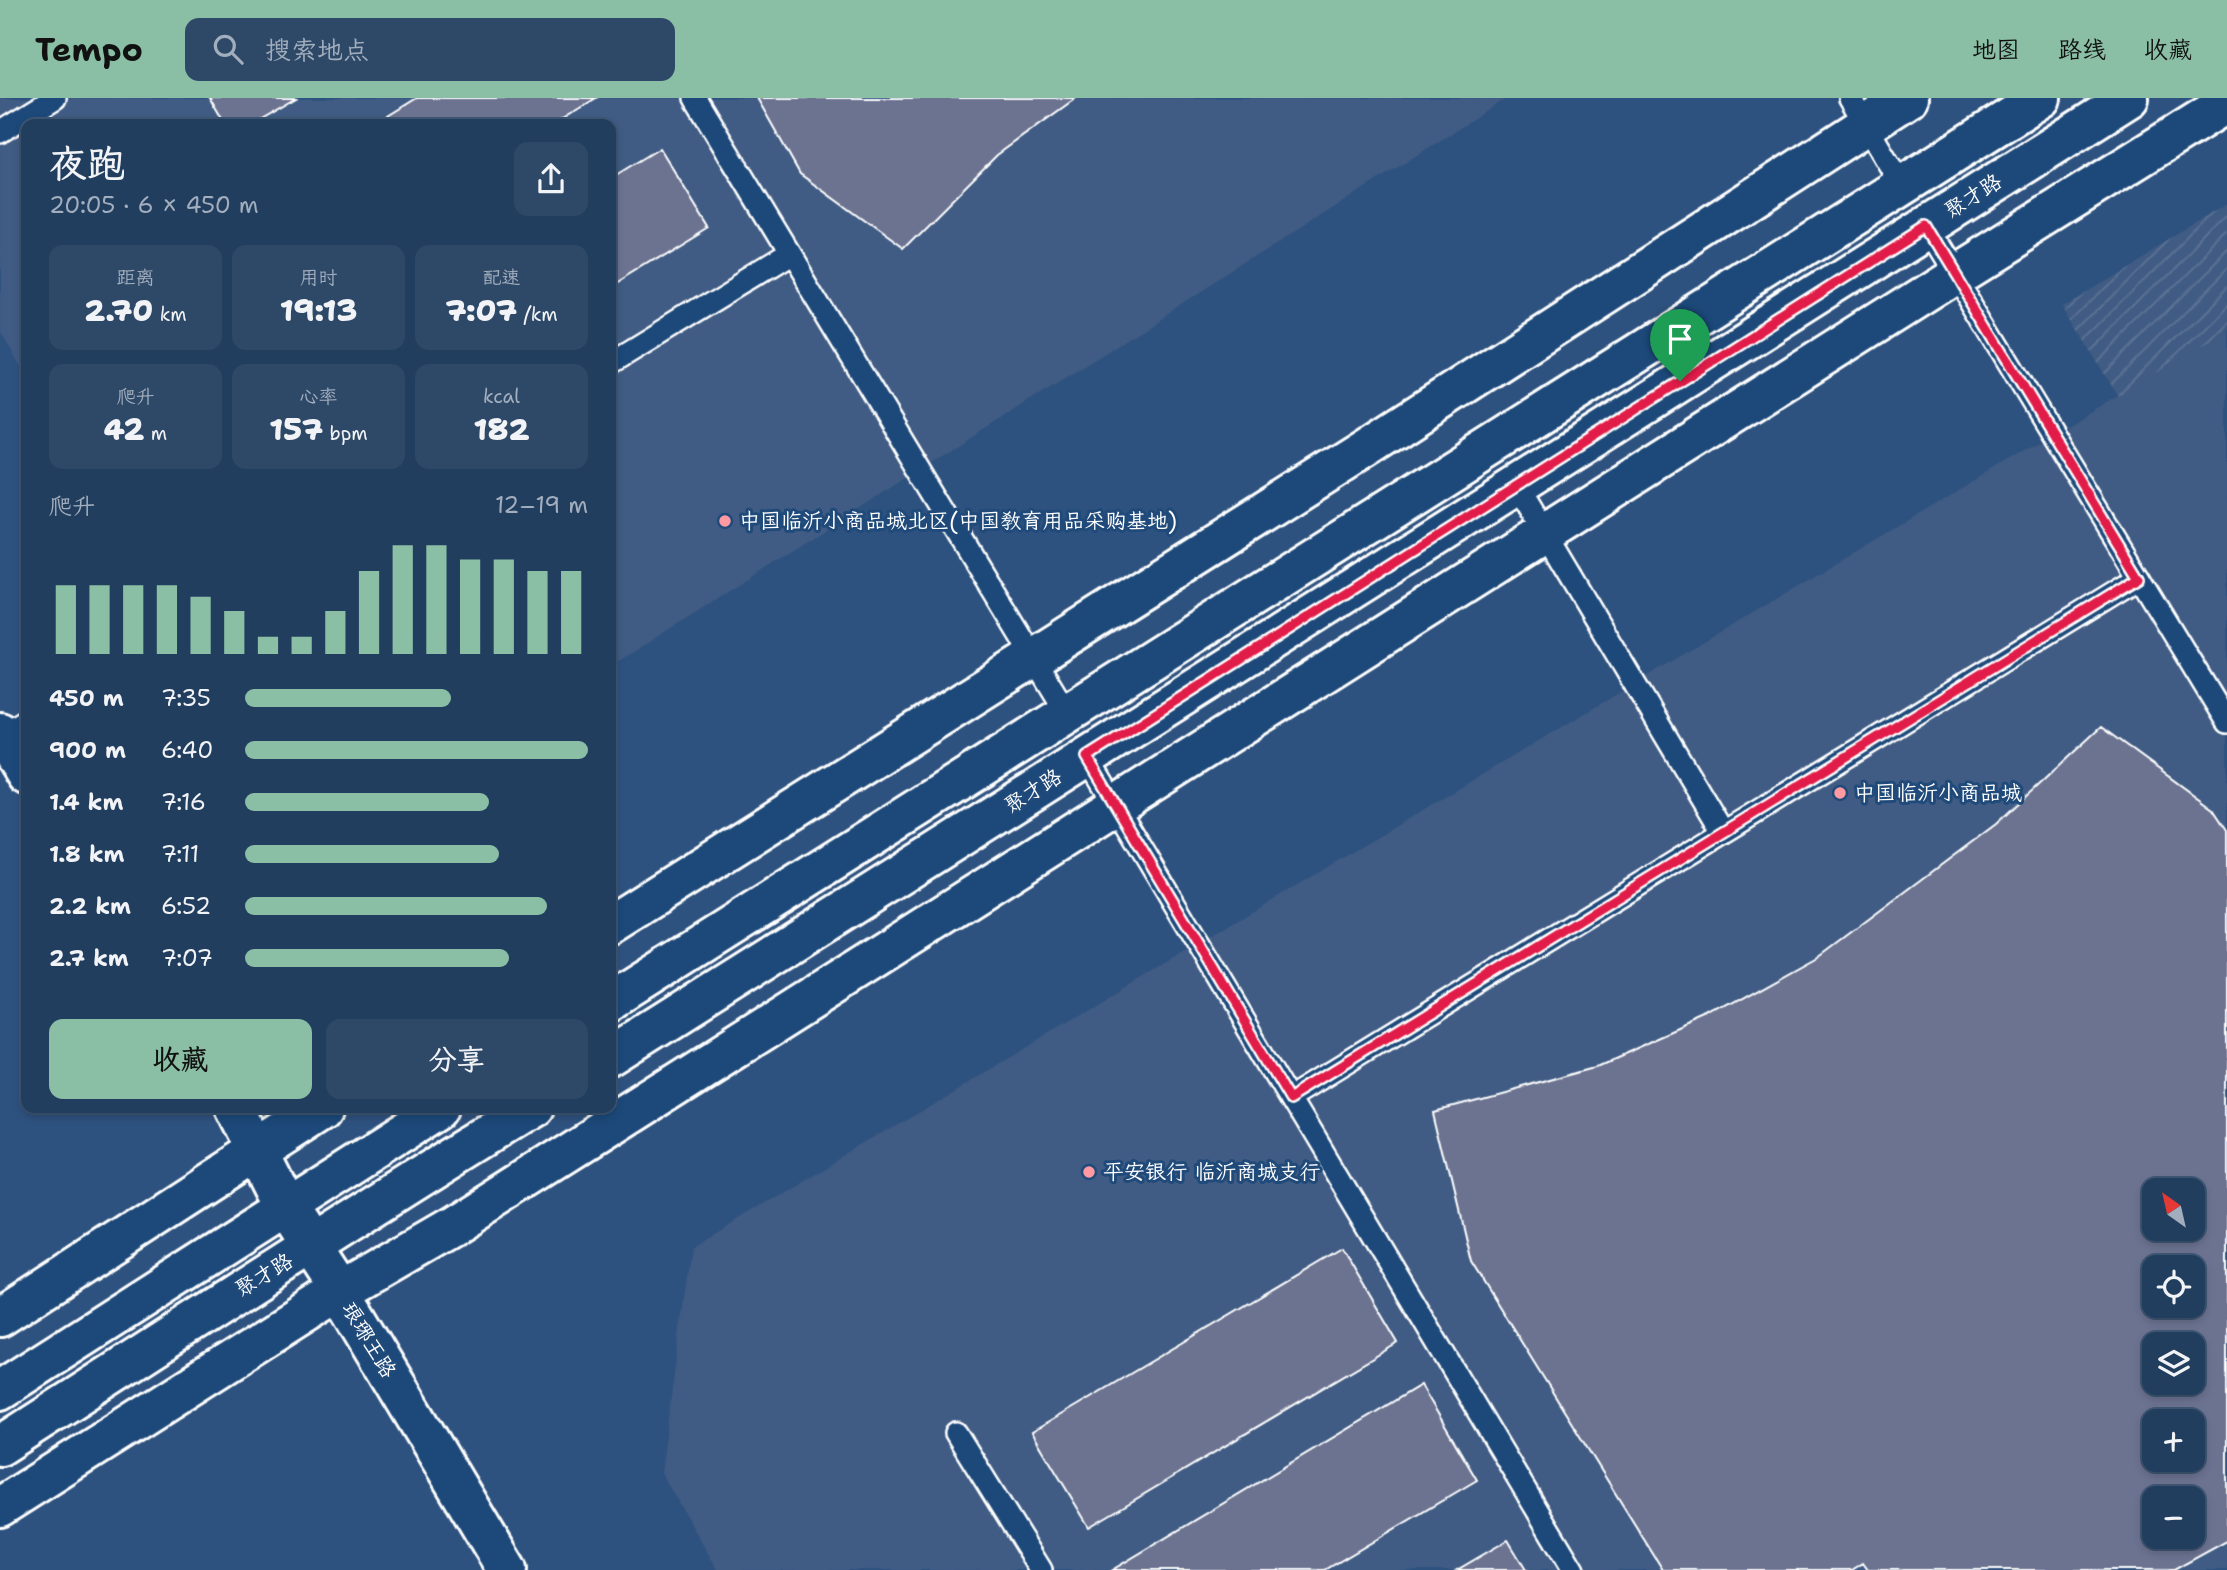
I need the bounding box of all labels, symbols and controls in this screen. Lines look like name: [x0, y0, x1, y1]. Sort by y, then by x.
search box: [185, 18, 675, 81]
text: Tempo: [35, 27, 143, 72]
icon: search: [209, 30, 247, 68]
text: 搜索地点: [265, 32, 369, 67]
text: 地图: [1972, 34, 2020, 66]
text: 路线: [2058, 34, 2106, 66]
text: 收藏: [2144, 34, 2192, 66]
text: 夜跑: [49, 138, 125, 189]
button: share: [514, 142, 588, 216]
street label: 聚才路: [1939, 167, 2007, 225]
text: 20:05 · 6 × 450 m: [49, 190, 259, 220]
text: 距离: [116, 265, 155, 290]
text: 用时: [299, 265, 338, 290]
text: 配速: [482, 265, 521, 290]
text: 2.70: [84, 290, 153, 331]
text: 19:13: [280, 290, 357, 331]
text: 7:07: [445, 290, 517, 331]
text: km: [153, 302, 187, 327]
text: /km: [517, 302, 558, 327]
pin: [1650, 309, 1710, 381]
icon: arrive: [1661, 320, 1699, 358]
text: 爬升: [116, 384, 155, 409]
text: 心率: [299, 384, 338, 409]
text: kcal: [483, 384, 520, 409]
text: 42: [104, 409, 144, 450]
text: 157: [269, 409, 323, 450]
text: 182: [474, 409, 529, 450]
text: m: [144, 421, 167, 446]
text: bpm: [323, 421, 368, 446]
text: 12–19 m: [495, 490, 588, 520]
text: 爬升: [49, 491, 95, 521]
place label: 中国临沂小商品城北区(中国教育用品采购基地): [739, 507, 1177, 535]
marker: 中国临沂小商品城北区(中国教育用品采购基地): [717, 513, 733, 529]
text: 450 m: [49, 683, 124, 713]
text: 7:35: [161, 683, 211, 713]
text: 900 m: [49, 735, 126, 765]
text: 6:40: [161, 735, 213, 765]
street label: 聚才路: [999, 762, 1067, 820]
place label: 中国临沂小商品城: [1854, 779, 2022, 807]
marker: 中国临沂小商品城: [1832, 785, 1848, 801]
text: 1.4 km: [49, 787, 123, 817]
text: 7:16: [161, 787, 206, 817]
text: 1.8 km: [49, 839, 124, 869]
text: 7:11: [161, 839, 199, 869]
text: 2.2 km: [49, 891, 131, 921]
text: 6:52: [161, 891, 211, 921]
text: 2.7 km: [49, 943, 129, 973]
text: 7:07: [161, 943, 213, 973]
button: 收藏: [49, 1019, 312, 1099]
button: 分享: [326, 1019, 588, 1099]
place label: 平安银行 临沂商城支行: [1103, 1158, 1320, 1186]
marker: 平安银行 临沂商城支行: [1081, 1164, 1097, 1180]
north arrow: [2142, 1178, 2205, 1241]
map controls: [2142, 1178, 2205, 1549]
street label: 聚才路: [230, 1247, 298, 1303]
button: locate: [2142, 1255, 2205, 1318]
street label: 琅琊王路: [335, 1297, 403, 1383]
button: layers: [2142, 1332, 2205, 1395]
button: +: [2142, 1409, 2205, 1472]
button: −: [2142, 1486, 2205, 1549]

